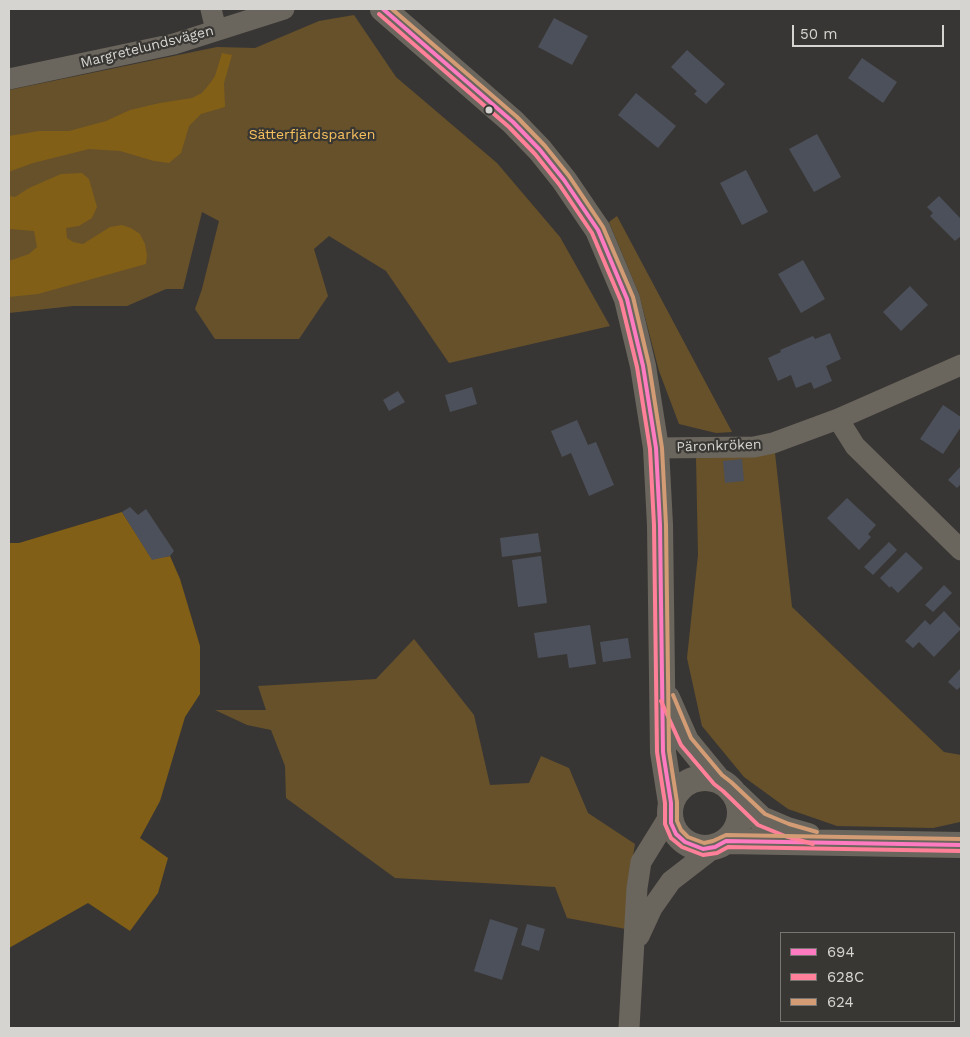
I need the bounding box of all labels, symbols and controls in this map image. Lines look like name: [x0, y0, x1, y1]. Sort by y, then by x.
scale bar: [795, 15, 948, 47]
street label: Margretelundsvägen: [79, 22, 215, 72]
text: 50 m: [800, 25, 837, 43]
unlabelled marker: [484, 105, 494, 115]
park label: Sätterfjärdsparken: [249, 127, 375, 143]
street label: Päronkröken: [676, 436, 762, 456]
legend: [780, 932, 955, 1022]
text: 694: [827, 943, 855, 961]
text: 628C: [827, 968, 864, 986]
text: 624: [827, 993, 854, 1011]

